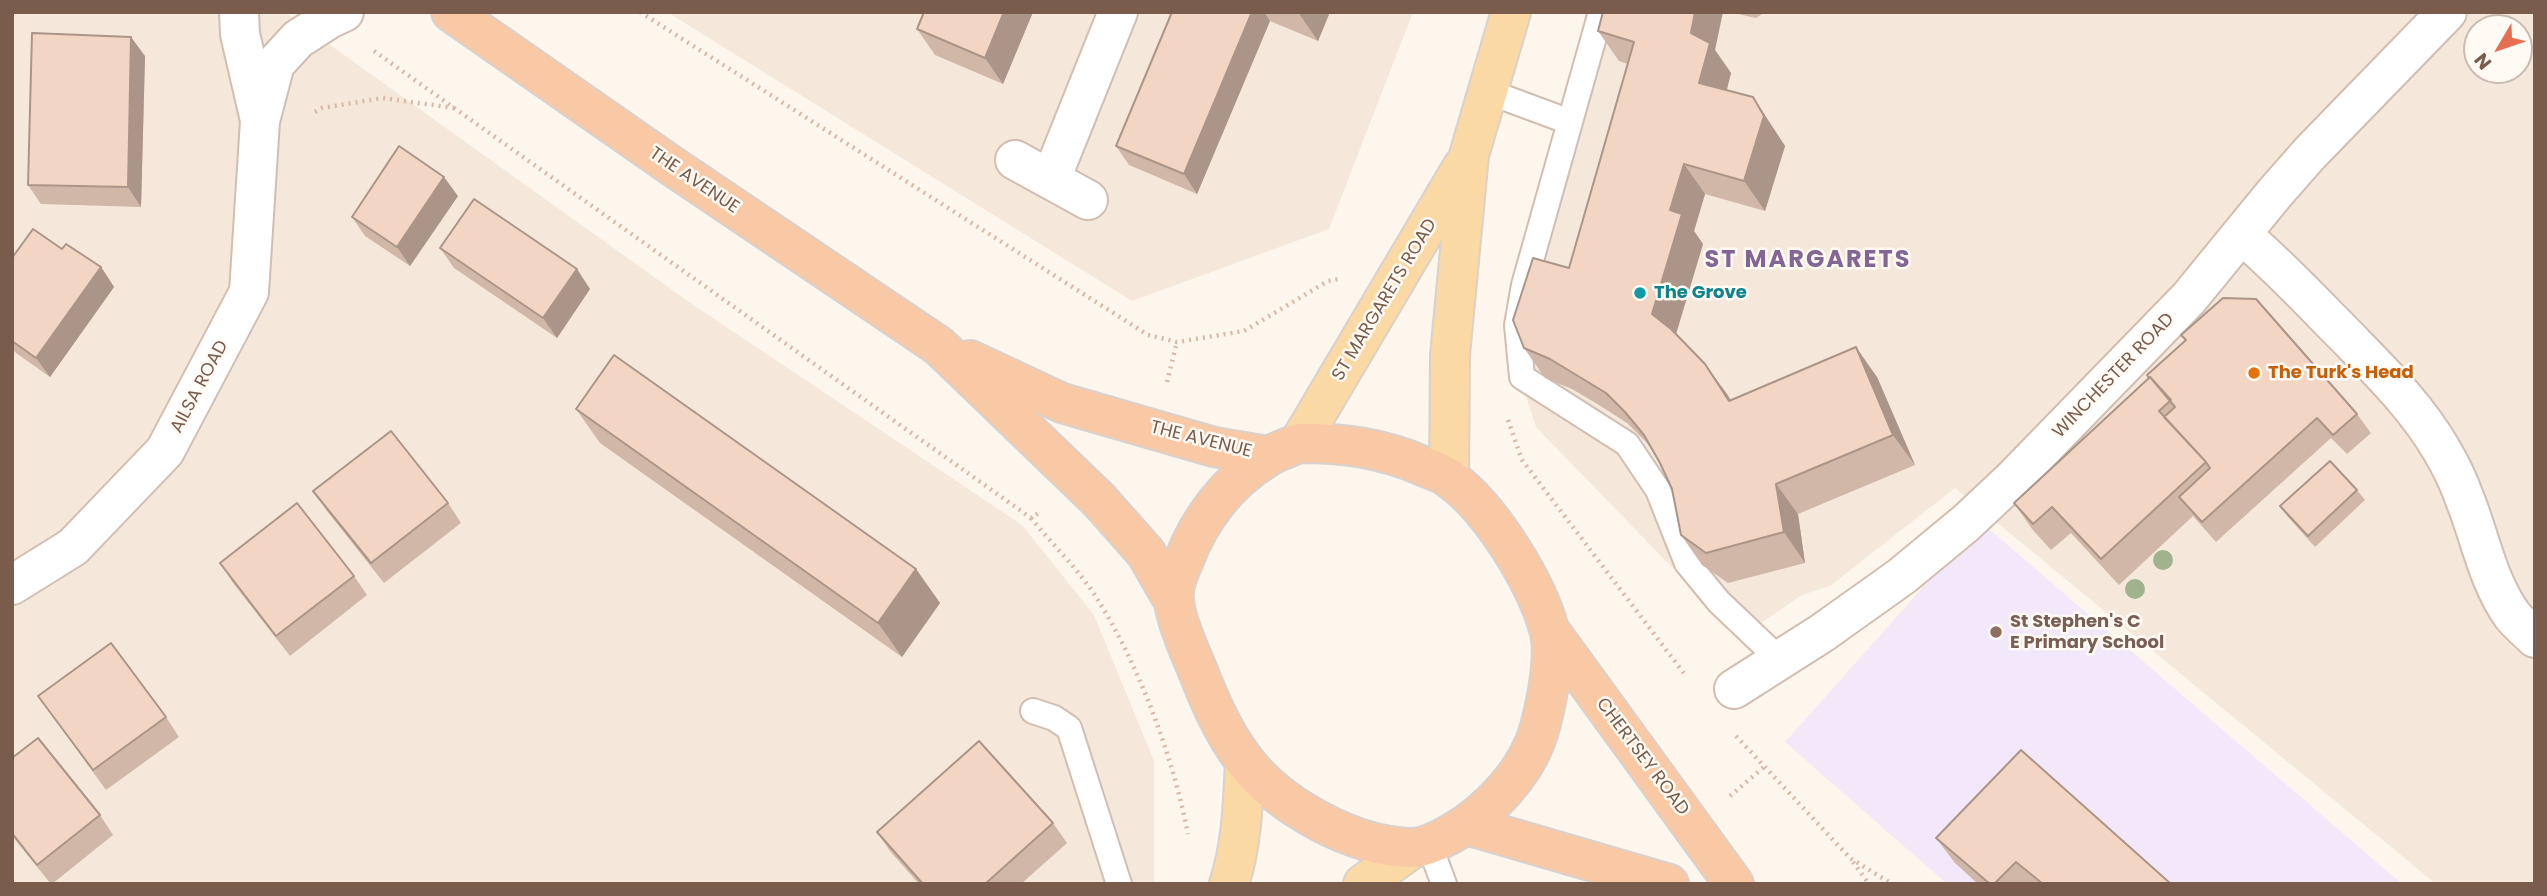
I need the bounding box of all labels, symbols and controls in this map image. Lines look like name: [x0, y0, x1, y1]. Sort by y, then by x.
north arrow: [2463, 14, 2533, 84]
text: N: [2468, 47, 2498, 75]
street label: THE AVENUE: [645, 143, 743, 219]
street label: ST MARGARETS ROAD: [1328, 215, 1442, 385]
district label: ST MARGARETS: [1706, 247, 1910, 275]
place label: The Grove: [1654, 282, 1747, 304]
marker: The Grove: [1632, 285, 1648, 301]
street label: WINCHESTER ROAD: [2049, 309, 2179, 443]
street label: AILSA ROAD: [167, 337, 233, 437]
place label: The Turk's Head: [2268, 362, 2414, 384]
marker: The Turk's Head: [2246, 365, 2262, 381]
street label: THE AVENUE: [1148, 417, 1254, 463]
place label: St Stephen's C E Primary School: [2010, 611, 2164, 654]
marker: St Stephen's C E Primary School: [1988, 624, 2004, 640]
street label: CHERTSEY ROAD: [1591, 694, 1693, 820]

